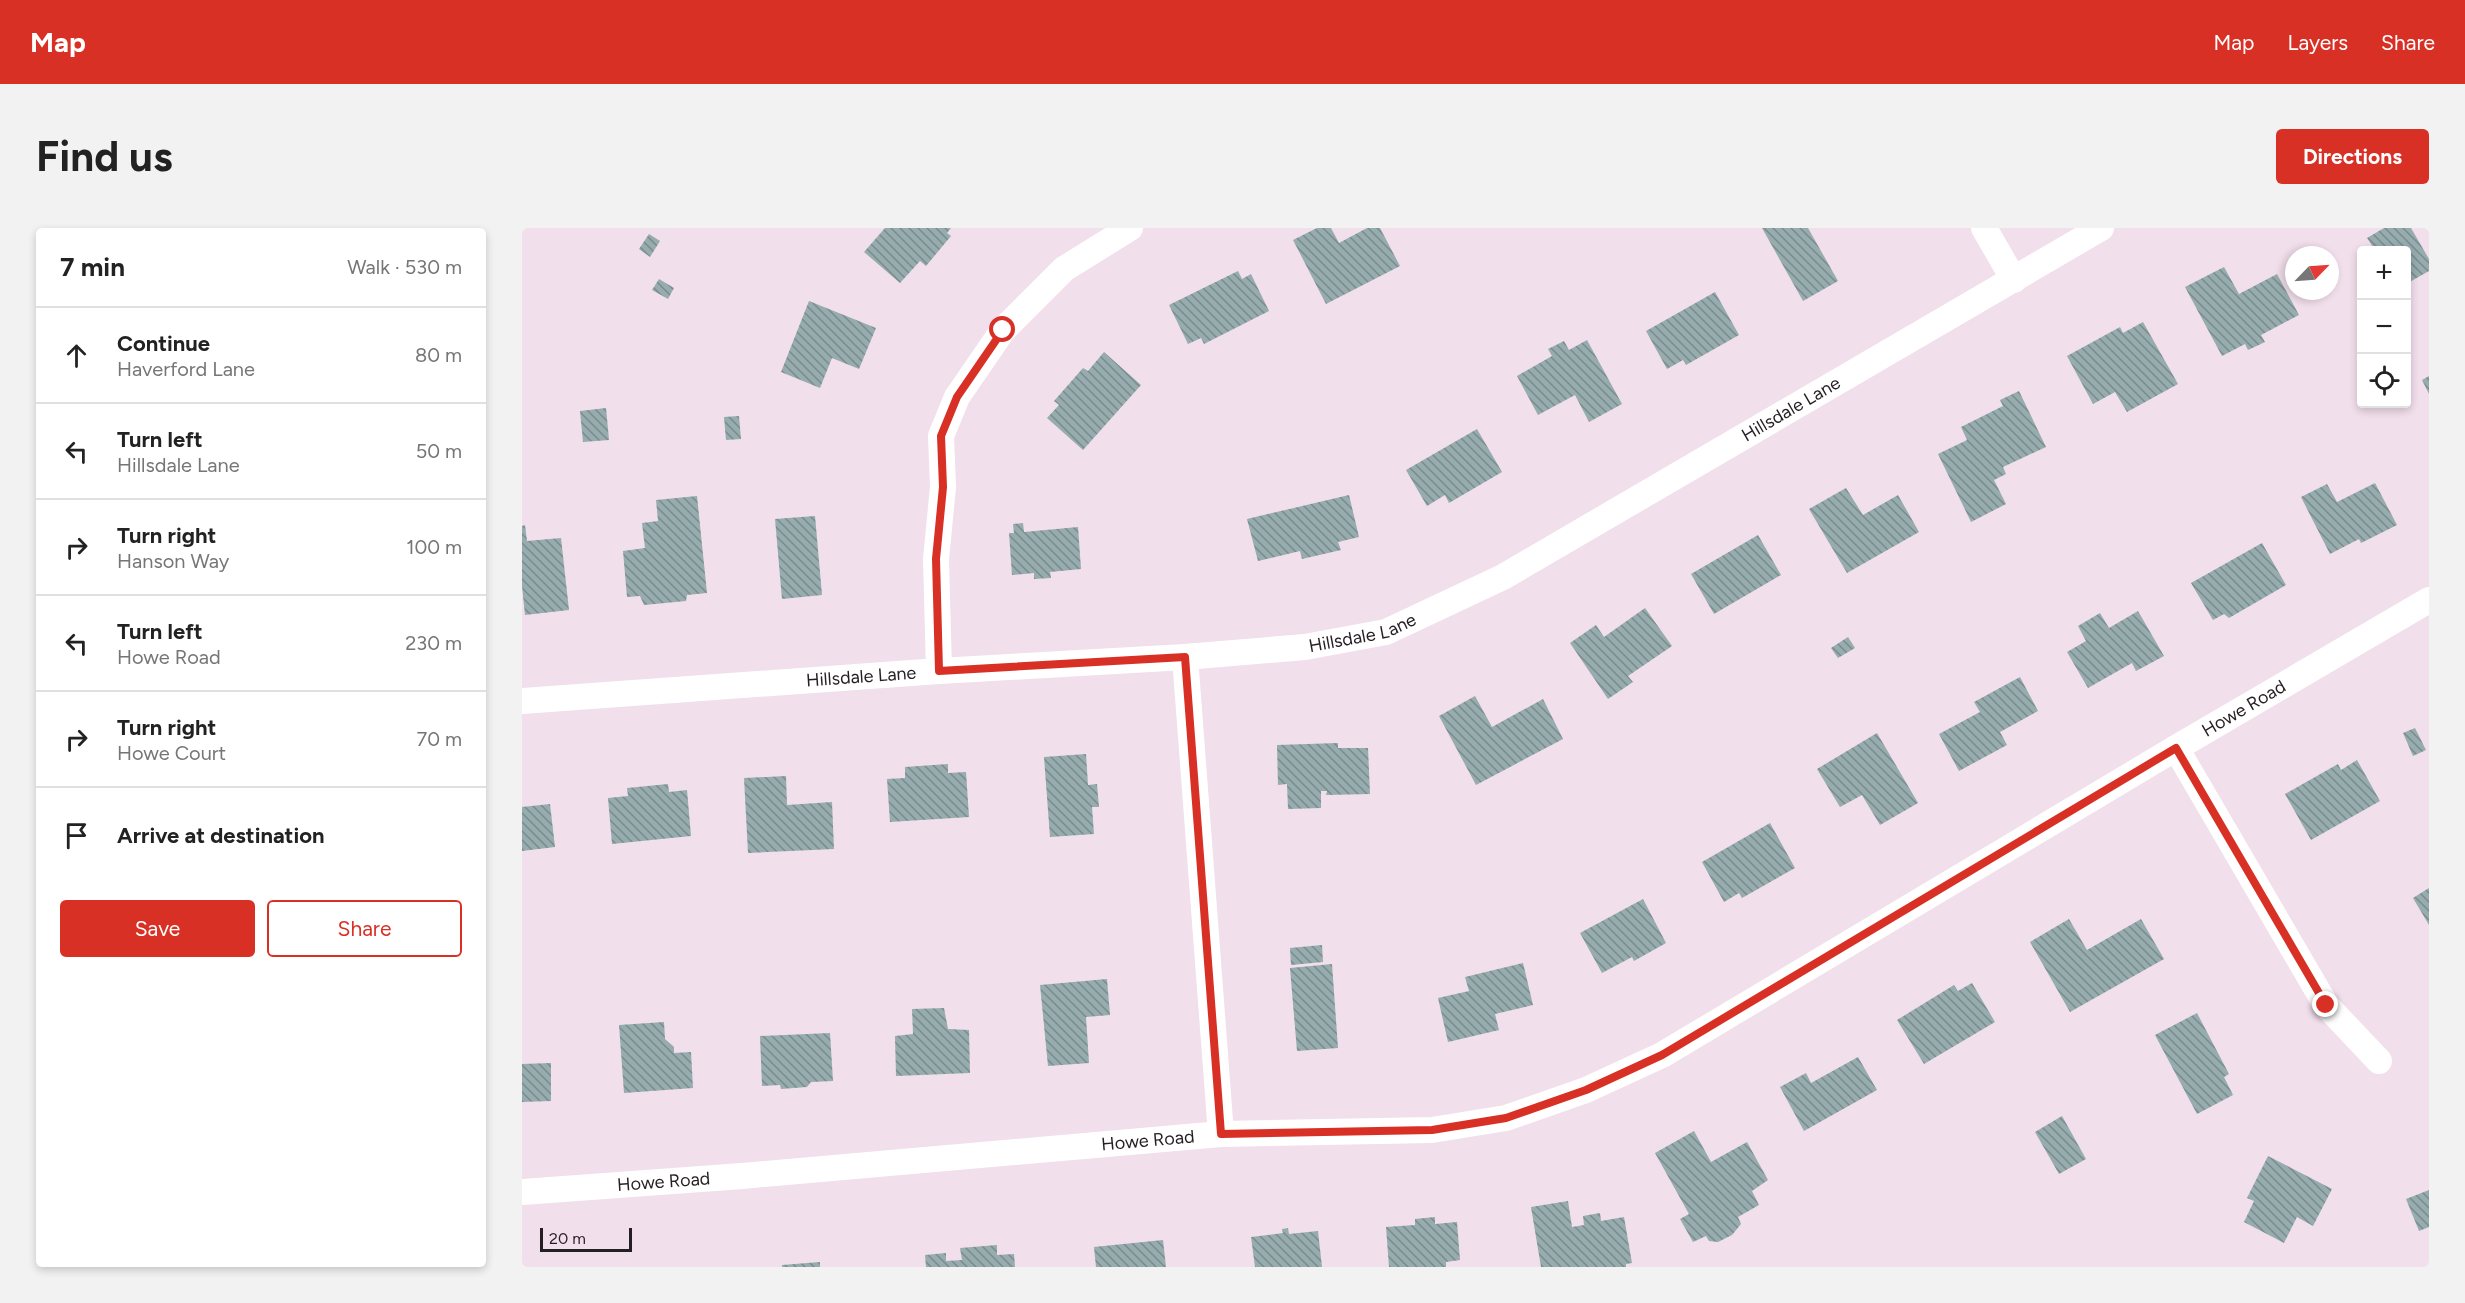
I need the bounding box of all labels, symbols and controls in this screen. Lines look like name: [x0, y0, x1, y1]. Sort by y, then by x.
text: Map: [30, 25, 86, 59]
text: Map: [2214, 30, 2254, 55]
text: Layers: [2287, 30, 2348, 55]
text: Share: [2381, 30, 2435, 55]
button: Directions: [2276, 129, 2429, 184]
text: Find us: [36, 131, 173, 182]
north arrow: [2285, 246, 2339, 300]
map controls: [2357, 246, 2411, 408]
button: +: [2357, 246, 2411, 300]
text: 7 min: [60, 251, 125, 283]
text: Walk · 530 m: [347, 255, 462, 279]
button: −: [2357, 300, 2411, 354]
route start: [989, 316, 1015, 342]
text: Continue: [117, 330, 210, 357]
icon: ahead: [60, 339, 93, 372]
text: 80 m: [415, 343, 462, 367]
button: locate: [2357, 354, 2411, 408]
text: Haverford Lane: [117, 357, 255, 381]
street label: Hillsdale Lane: [1738, 371, 1844, 446]
text: Turn left: [117, 426, 203, 453]
icon: left: [60, 435, 93, 468]
text: 50 m: [416, 439, 462, 463]
text: Hillsdale Lane: [117, 453, 240, 477]
text: Turn right: [117, 522, 216, 549]
icon: right: [60, 531, 93, 564]
text: 100 m: [406, 535, 462, 559]
text: Hanson Way: [117, 549, 229, 573]
street label: Hillsdale Lane: [1307, 608, 1420, 657]
text: Turn left: [117, 618, 203, 645]
icon: left: [60, 627, 93, 660]
text: 230 m: [405, 631, 462, 655]
text: Howe Road: [117, 645, 221, 669]
street label: Hillsdale Lane: [805, 662, 917, 692]
street label: Howe Road: [2198, 675, 2290, 741]
text: Turn right: [117, 714, 216, 741]
icon: right: [60, 723, 93, 756]
text: 70 m: [416, 727, 462, 751]
text: Howe Court: [117, 741, 226, 765]
icon: arrive: [60, 819, 93, 852]
text: Arrive at destination: [117, 822, 325, 849]
button: Save: [60, 900, 255, 957]
button: Share: [267, 900, 462, 957]
route end: [2312, 991, 2338, 1017]
street label: Howe Road: [1100, 1125, 1195, 1155]
street label: Howe Road: [616, 1167, 711, 1196]
scale bar: [540, 1225, 632, 1252]
text: 20 m: [549, 1229, 586, 1248]

